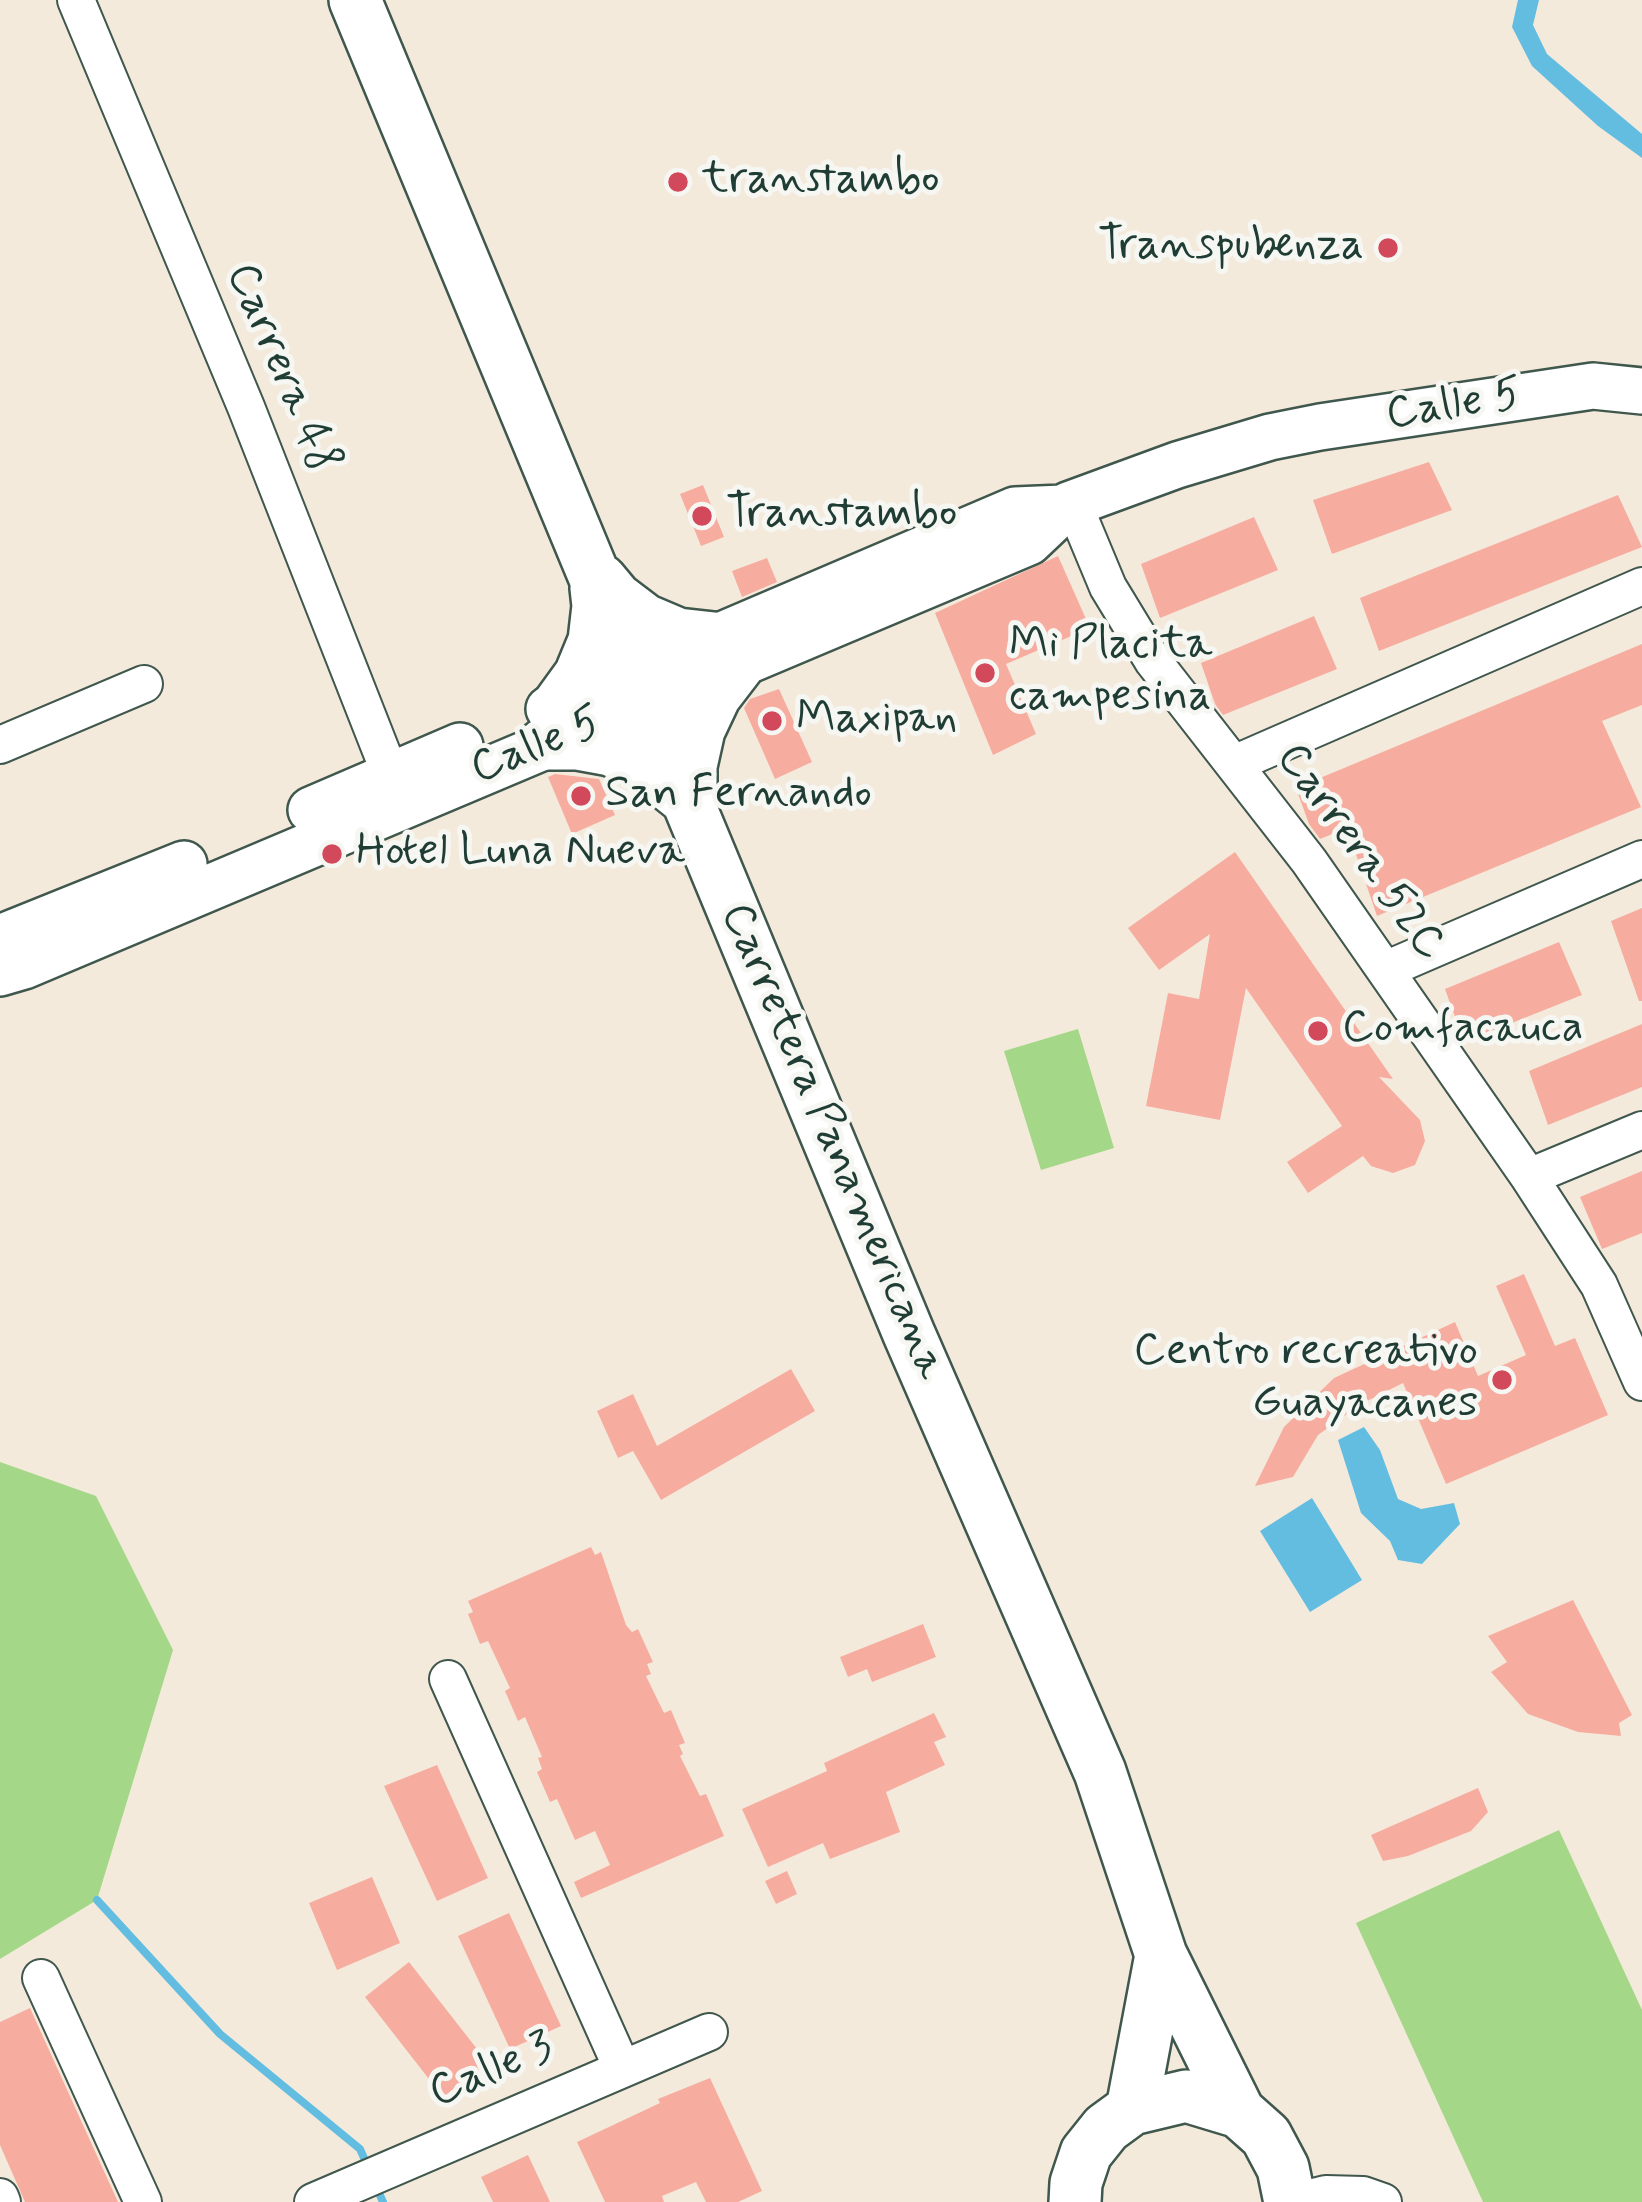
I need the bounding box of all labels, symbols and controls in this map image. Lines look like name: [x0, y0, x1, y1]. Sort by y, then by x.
place label: transtambo: [702, 155, 940, 209]
marker: transtambo: [665, 169, 691, 195]
place label: Transpubenza: [1098, 221, 1364, 275]
marker: Transpubenza: [1375, 235, 1401, 261]
street label: Carrera 48: [212, 256, 348, 482]
street label: Calle 5: [1383, 370, 1525, 444]
place label: Transtambo: [726, 489, 957, 543]
marker: Transtambo: [689, 503, 715, 529]
place label: Mi Placita campesina: [1009, 620, 1213, 726]
marker: Mi Placita campesina: [972, 660, 998, 686]
place label: Maxipan: [796, 694, 957, 748]
street label: Calle 5: [464, 698, 610, 798]
marker: Maxipan: [759, 708, 785, 734]
street label: Carrera 52C: [1262, 734, 1456, 972]
place label: San Fernando: [605, 769, 872, 823]
marker: San Fernando: [568, 783, 594, 809]
place label: Hotel Luna Nueva: [356, 827, 685, 881]
marker: Hotel Luna Nueva: [319, 841, 345, 867]
street label: Carretera Panamericana: [706, 896, 956, 1388]
place label: Comfacauca: [1342, 1004, 1583, 1058]
marker: Comfacauca: [1305, 1018, 1331, 1044]
place label: Centro recreativo Guayacanes: [1134, 1327, 1478, 1433]
marker: Centro recreativo Guayacanes: [1489, 1367, 1515, 1393]
street label: Calle 3: [422, 2022, 562, 2122]

